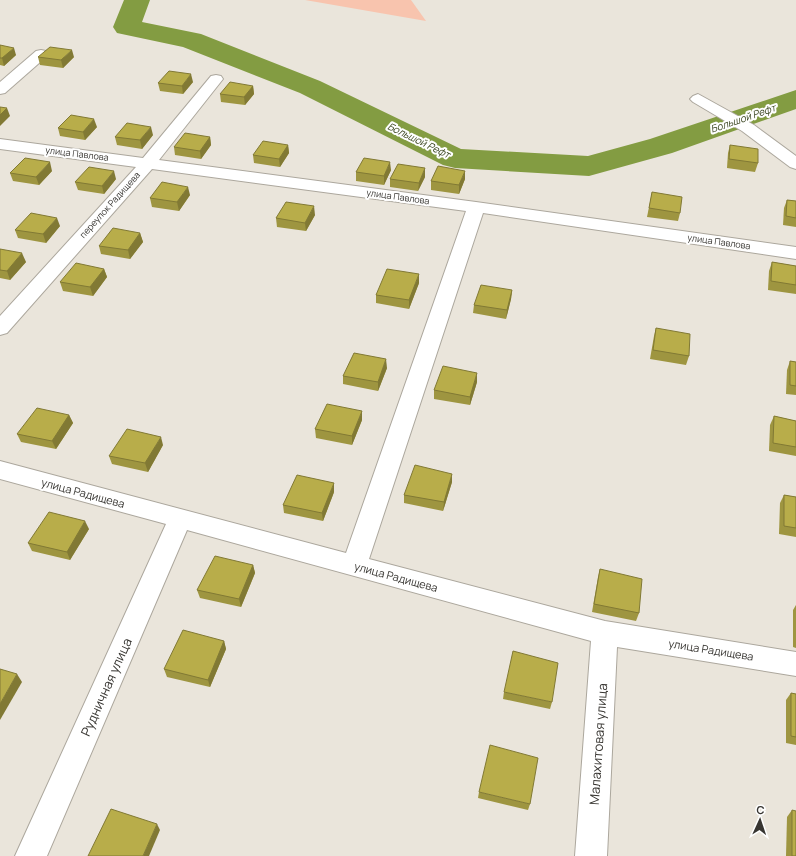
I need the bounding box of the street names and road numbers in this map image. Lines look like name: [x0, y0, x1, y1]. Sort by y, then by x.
street label: улица Павлова: [45, 143, 109, 164]
street label: переулок Радищева: [76, 169, 143, 241]
street label: улица Павлова: [366, 186, 430, 207]
street label: улица Павлова: [687, 231, 751, 252]
street label: улица Радищева: [40, 474, 126, 511]
street label: улица Радищева: [353, 558, 439, 595]
street label: Рудничная улица: [76, 635, 136, 739]
street label: улица Радищева: [668, 635, 755, 664]
street label: Малахитовая улица: [585, 683, 611, 805]

